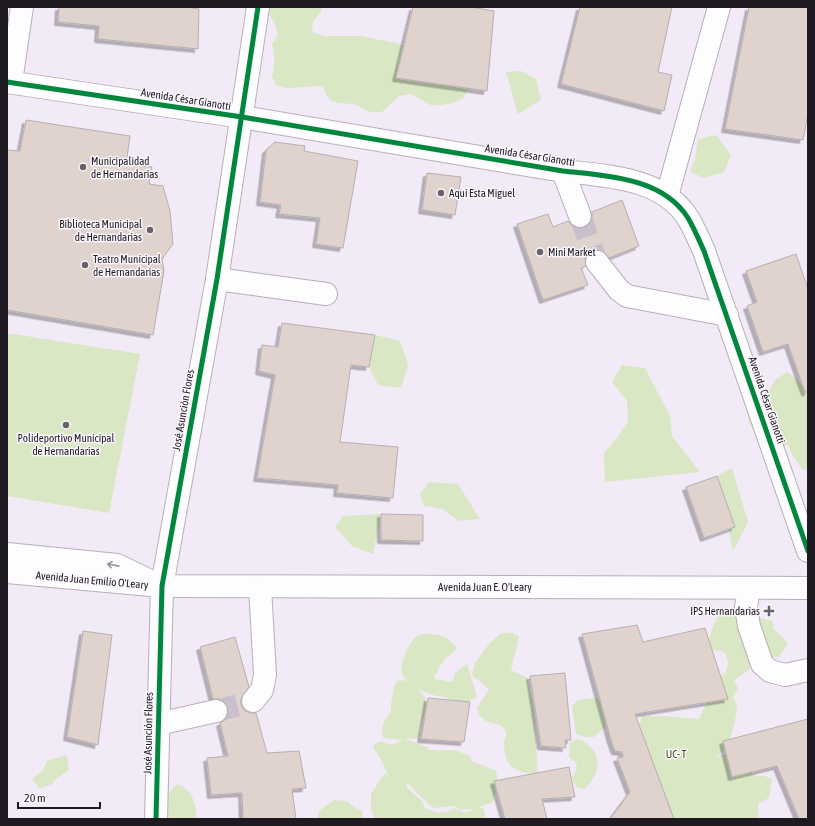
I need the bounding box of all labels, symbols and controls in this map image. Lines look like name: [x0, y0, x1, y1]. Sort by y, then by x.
street label: Avenida César Gianotti: [140, 86, 232, 112]
street label: Avenida César Gianotti: [484, 142, 576, 168]
place label: Municipalidad de Hernandarias: [91, 155, 158, 180]
marker: Municipalidad de Hernandarias: [78, 162, 88, 172]
place label: Aqui Esta Miguel: [449, 187, 515, 199]
marker: Aqui Esta Miguel: [436, 188, 446, 198]
place label: Biblioteca Municipal de Hernandarias: [59, 218, 142, 243]
marker: Biblioteca Municipal de Hernandarias: [145, 225, 155, 235]
place label: Mini Market: [548, 246, 596, 258]
marker: Mini Market: [535, 247, 545, 257]
place label: Teatro Municipal de Hernandarias: [93, 253, 161, 278]
marker: Teatro Municipal de Hernandarias: [80, 260, 90, 270]
street label: Avenida César Gianotti: [747, 355, 787, 445]
street label: José Asunción Flores: [170, 368, 196, 451]
marker: Polideportivo Municipal de Hernandarias: [61, 420, 71, 430]
place label: Polideportivo Municipal de Hernandarias: [18, 432, 114, 457]
one-way arrow: [107, 561, 120, 569]
street label: Avenida Juan Emilio O'Leary: [35, 569, 149, 591]
street label: Avenida Juan E. O'Leary: [438, 581, 532, 593]
place label: IPS Hernandarias: [690, 605, 760, 617]
marker: IPS Hernandarias: [763, 605, 775, 617]
street label: José Asunción Flores: [141, 692, 155, 774]
park label: UC- T: [666, 748, 686, 760]
scale bar: [18, 784, 100, 810]
text: 20 m: [24, 791, 46, 805]

